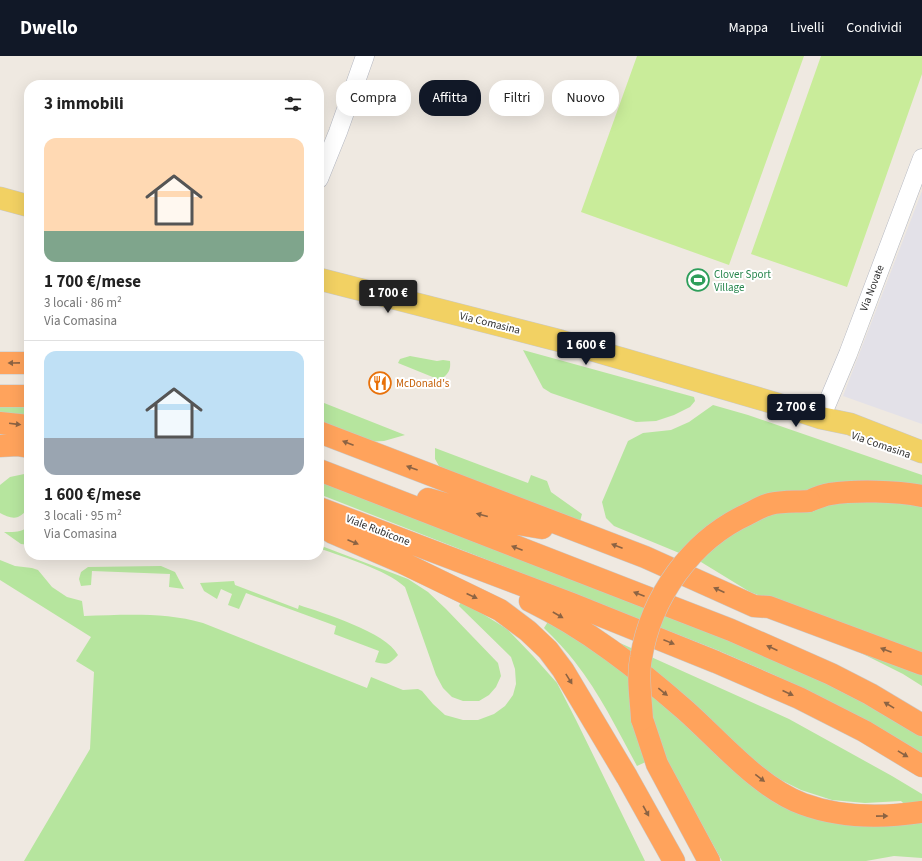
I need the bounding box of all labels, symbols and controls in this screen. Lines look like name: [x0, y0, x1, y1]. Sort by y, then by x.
text: Dwello: [20, 15, 78, 42]
text: Mappa: [728, 18, 768, 38]
text: Livelli: [790, 18, 824, 38]
text: Condividi: [846, 18, 902, 38]
chip: Compra: [336, 80, 411, 116]
chip: Affitta: [419, 80, 481, 116]
chip: Filtri: [489, 80, 544, 116]
chip: Nuovo: [552, 80, 619, 116]
text: 3 immobili: [44, 92, 124, 116]
icon: filters: [282, 93, 304, 115]
icon: home: [138, 164, 210, 236]
street label: Via Novate: [856, 262, 888, 313]
sports icon: Clover Sport Village: [685, 267, 711, 293]
place label: Clover Sport Village: [714, 267, 771, 295]
text: 1 700 €/mese: [44, 270, 141, 294]
pin: 1 700 €: [351, 280, 425, 314]
text: 1 700 €: [368, 284, 408, 302]
text: 3 locali · 86 m²: [44, 294, 122, 312]
street label: Via Comasina: [458, 308, 522, 338]
text: Via Comasina: [44, 312, 117, 330]
pin: 1 600 €: [549, 332, 623, 366]
text: 1 600 €: [566, 336, 606, 354]
one-way arrow: [8, 360, 21, 366]
restaurant icon: McDonald's: [367, 370, 393, 396]
place label: McDonald's: [396, 376, 450, 391]
icon: home: [138, 377, 210, 449]
pin: 2 700 €: [759, 394, 833, 428]
text: 2 700 €: [776, 398, 816, 416]
one-way arrow: [8, 421, 21, 428]
street label: Via Comasina: [849, 428, 913, 462]
one-way arrow: [341, 440, 353, 446]
one-way arrow: [405, 464, 417, 470]
text: 1 600 €/mese: [44, 483, 141, 507]
text: 3 locali · 95 m²: [44, 507, 122, 525]
street label: Viale Rubicone: [344, 511, 413, 549]
one-way arrow: [476, 512, 488, 518]
text: Via Comasina: [44, 525, 117, 543]
one-way arrow: [348, 539, 359, 545]
one-way arrow: [610, 543, 622, 549]
one-way arrow: [511, 544, 523, 550]
one-way arrow: [713, 587, 724, 593]
one-way arrow: [632, 591, 644, 597]
one-way arrow: [466, 593, 477, 599]
one-way arrow: [552, 612, 564, 619]
one-way arrow: [663, 639, 674, 645]
one-way arrow: [766, 644, 778, 650]
one-way arrow: [879, 647, 891, 653]
one-way arrow: [565, 674, 573, 684]
one-way arrow: [657, 688, 668, 696]
one-way arrow: [783, 690, 794, 696]
one-way arrow: [883, 702, 895, 709]
one-way arrow: [897, 751, 909, 758]
one-way arrow: [755, 774, 766, 782]
one-way arrow: [643, 805, 649, 817]
one-way arrow: [876, 813, 889, 819]

